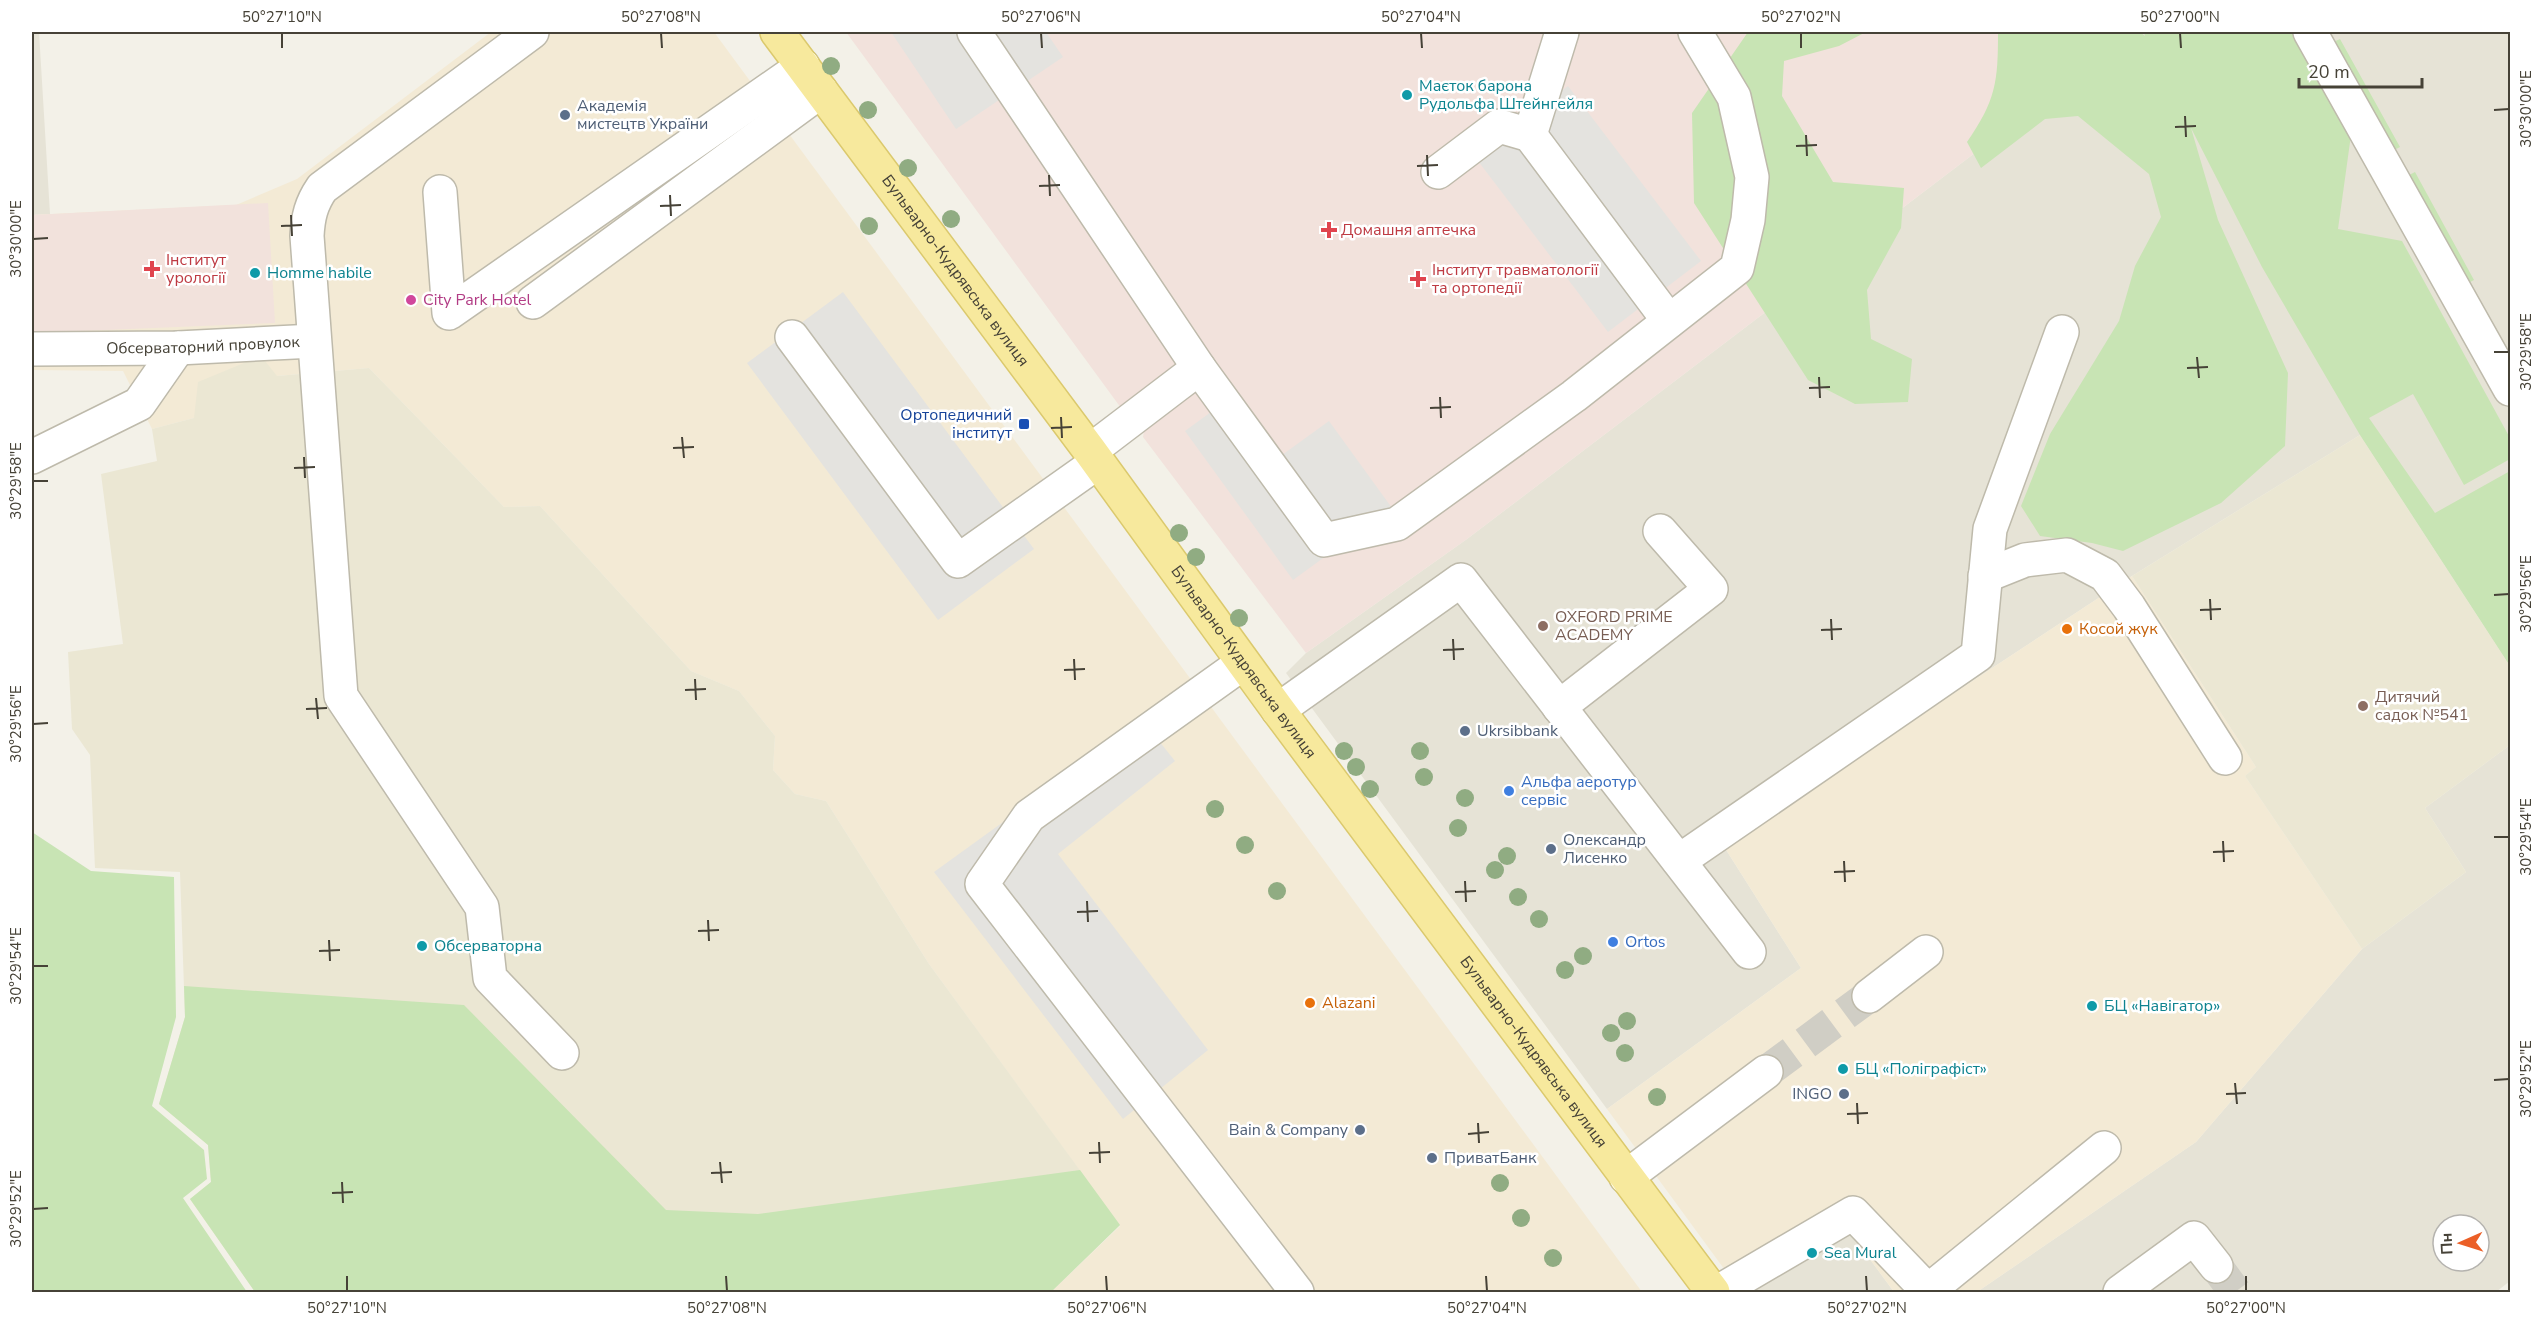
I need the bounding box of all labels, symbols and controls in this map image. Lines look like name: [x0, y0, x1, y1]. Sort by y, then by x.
text: 50°27'10"N: [242, 7, 322, 27]
text: 50°27'08"N: [621, 7, 701, 27]
text: 50°27'06"N: [1001, 7, 1081, 27]
text: 50°27'04"N: [1381, 7, 1461, 27]
text: 50°27'02"N: [1761, 7, 1841, 27]
text: 50°27'00"N: [2140, 7, 2220, 27]
scale bar: [2299, 51, 2422, 89]
text: 20 m: [2308, 60, 2350, 84]
text: 30°30'00"E: [2516, 70, 2536, 148]
place label: Маєток барона Рудольфа Штейнгейля: [1419, 75, 1593, 115]
marker: Маєток барона Рудольфа Штейнгейля: [1400, 88, 1414, 102]
place label: Академія мистецтв України: [577, 95, 708, 135]
marker: Академія мистецтв України: [558, 108, 572, 122]
street label: Бульварно-Кудрявська вулиця: [877, 170, 1034, 371]
text: 30°30'00"E: [6, 200, 26, 278]
place label: Домашня аптечка: [1341, 219, 1476, 241]
marker: Домашня аптечка: [1322, 223, 1336, 237]
place label: Інститут урології: [166, 249, 227, 289]
place label: Інститут травматології та ортопедії: [1432, 259, 1599, 299]
marker: Інститут урології: [143, 260, 161, 278]
place label: Homme habile: [267, 262, 372, 284]
marker: Homme habile: [248, 266, 262, 280]
marker: Інститут травматології та ортопедії: [1409, 270, 1427, 288]
place label: City Park Hotel: [423, 289, 532, 311]
marker: City Park Hotel: [404, 293, 418, 307]
text: 30°29'58"E: [2516, 313, 2536, 391]
street label: Обсерваторний провулок: [106, 331, 301, 359]
place label: Ортопедичний інститут: [900, 404, 1013, 444]
marker: Ортопедичний інститут: [1017, 417, 1031, 431]
text: 30°29'58"E: [6, 442, 26, 520]
text: 30°29'56"E: [2516, 555, 2536, 633]
street label: Бульварно-Кудрявська вулиця: [1166, 561, 1321, 763]
place label: OXFORD PRIME ACADEMY: [1555, 606, 1673, 646]
place label: Косой жук: [2079, 618, 2158, 640]
marker: OXFORD PRIME ACADEMY: [1536, 619, 1550, 633]
marker: Косой жук: [2060, 622, 2074, 636]
text: 30°29'56"E: [6, 685, 26, 763]
place label: Дитячий садок №541: [2375, 686, 2468, 726]
marker: Дитячий садок №541: [2356, 699, 2370, 713]
place label: Ukrsibbank: [1477, 720, 1559, 742]
marker: Ukrsibbank: [1458, 724, 1472, 738]
place label: Альфа аеротур сервіс: [1521, 771, 1637, 811]
marker: Альфа аеротур сервіс: [1502, 784, 1516, 798]
text: 30°29'54"E: [2516, 798, 2536, 876]
place label: Олександр Лисенко: [1563, 829, 1646, 869]
marker: Олександр Лисенко: [1544, 842, 1558, 856]
text: 30°29'54"E: [6, 927, 26, 1005]
place label: Ortos: [1625, 931, 1666, 953]
place label: Обсерваторна: [434, 935, 542, 957]
marker: Ortos: [1606, 935, 1620, 949]
marker: Обсерваторна: [415, 939, 429, 953]
street label: Бульварно-Кудрявська вулиця: [1455, 952, 1612, 1152]
place label: Alazani: [1322, 992, 1376, 1014]
place label: БЦ «Навігатор»: [2104, 995, 2220, 1017]
marker: Alazani: [1303, 996, 1317, 1010]
marker: БЦ «Навігатор»: [2085, 999, 2099, 1013]
text: 30°29'52"E: [2516, 1040, 2536, 1118]
place label: БЦ «Поліграфіст»: [1855, 1058, 1987, 1080]
marker: БЦ «Поліграфіст»: [1836, 1062, 1850, 1076]
place label: INGO: [1792, 1083, 1832, 1105]
marker: INGO: [1837, 1087, 1851, 1101]
place label: Bain & Company: [1229, 1119, 1349, 1141]
marker: Bain & Company: [1353, 1123, 1367, 1137]
place label: ПриватБанк: [1444, 1147, 1537, 1169]
marker: ПриватБанк: [1425, 1151, 1439, 1165]
text: 30°29'52"E: [6, 1170, 26, 1248]
north arrow: [2431, 1213, 2491, 1273]
text: Пн: [2435, 1232, 2459, 1255]
place label: Sea Mural: [1824, 1242, 1897, 1264]
marker: Sea Mural: [1805, 1246, 1819, 1260]
text: 50°27'10"N: [307, 1298, 387, 1318]
text: 50°27'08"N: [687, 1298, 767, 1318]
text: 50°27'06"N: [1067, 1298, 1147, 1318]
text: 50°27'04"N: [1447, 1298, 1527, 1318]
text: 50°27'02"N: [1827, 1298, 1907, 1318]
text: 50°27'00"N: [2206, 1298, 2286, 1318]

